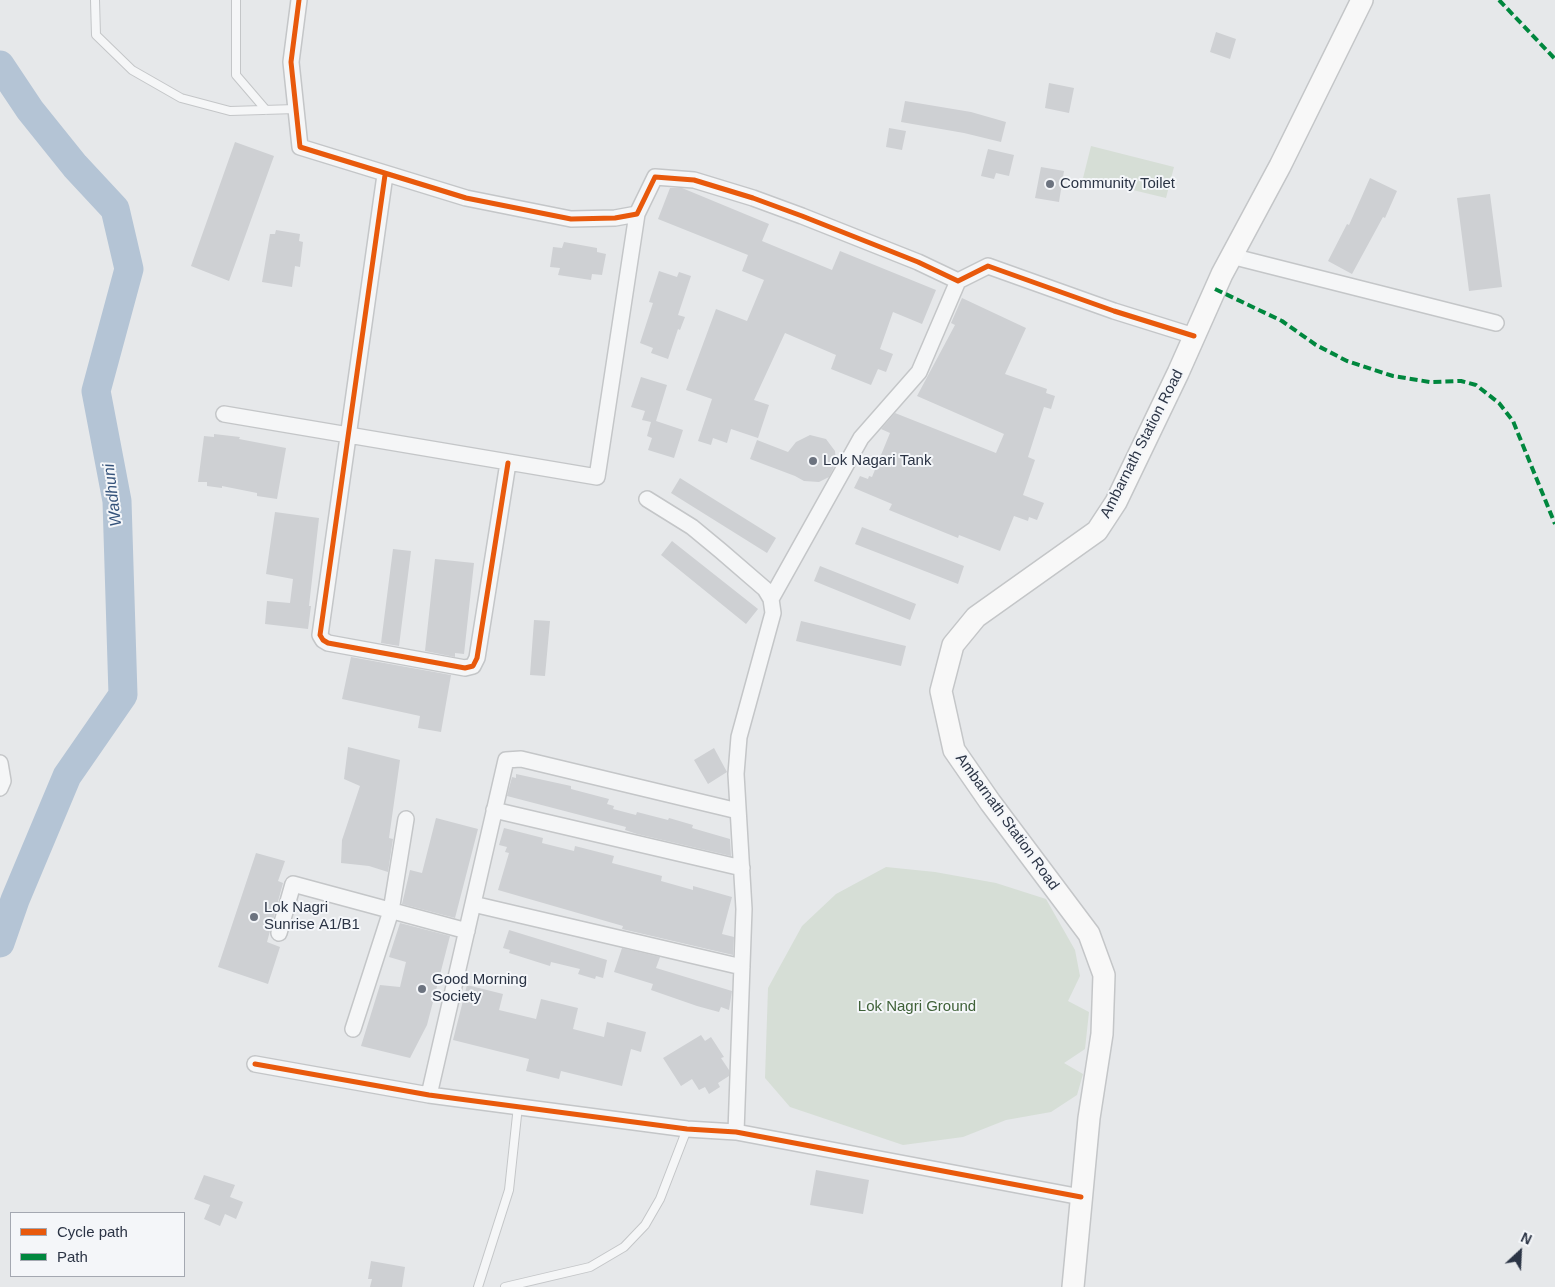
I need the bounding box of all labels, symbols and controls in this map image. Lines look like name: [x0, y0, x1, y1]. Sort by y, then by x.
place label: Community Toilet: [1060, 175, 1175, 193]
marker: Community Toilet: [1044, 178, 1056, 190]
street label: Ambarnath Station Road: [1097, 367, 1187, 521]
place label: Lok Nagari Tank: [823, 452, 931, 470]
marker: Lok Nagari Tank: [807, 455, 819, 467]
water label: Wadhuni: [100, 463, 126, 527]
street label: Ambarnath Station Road: [951, 750, 1063, 894]
place label: Lok Nagri Sunrise A1/B1: [264, 899, 360, 934]
marker: Lok Nagri Sunrise A1/B1: [248, 911, 260, 923]
place label: Good Morning Society: [432, 971, 527, 1006]
marker: Good Morning Society: [416, 983, 428, 995]
park label: Lok Nagri Ground: [858, 998, 976, 1016]
legend: [10, 1212, 185, 1277]
text: Cycle path: [57, 1223, 128, 1240]
north arrow: [1495, 1227, 1545, 1277]
text: N: [1518, 1229, 1534, 1248]
text: Path: [57, 1248, 88, 1265]

